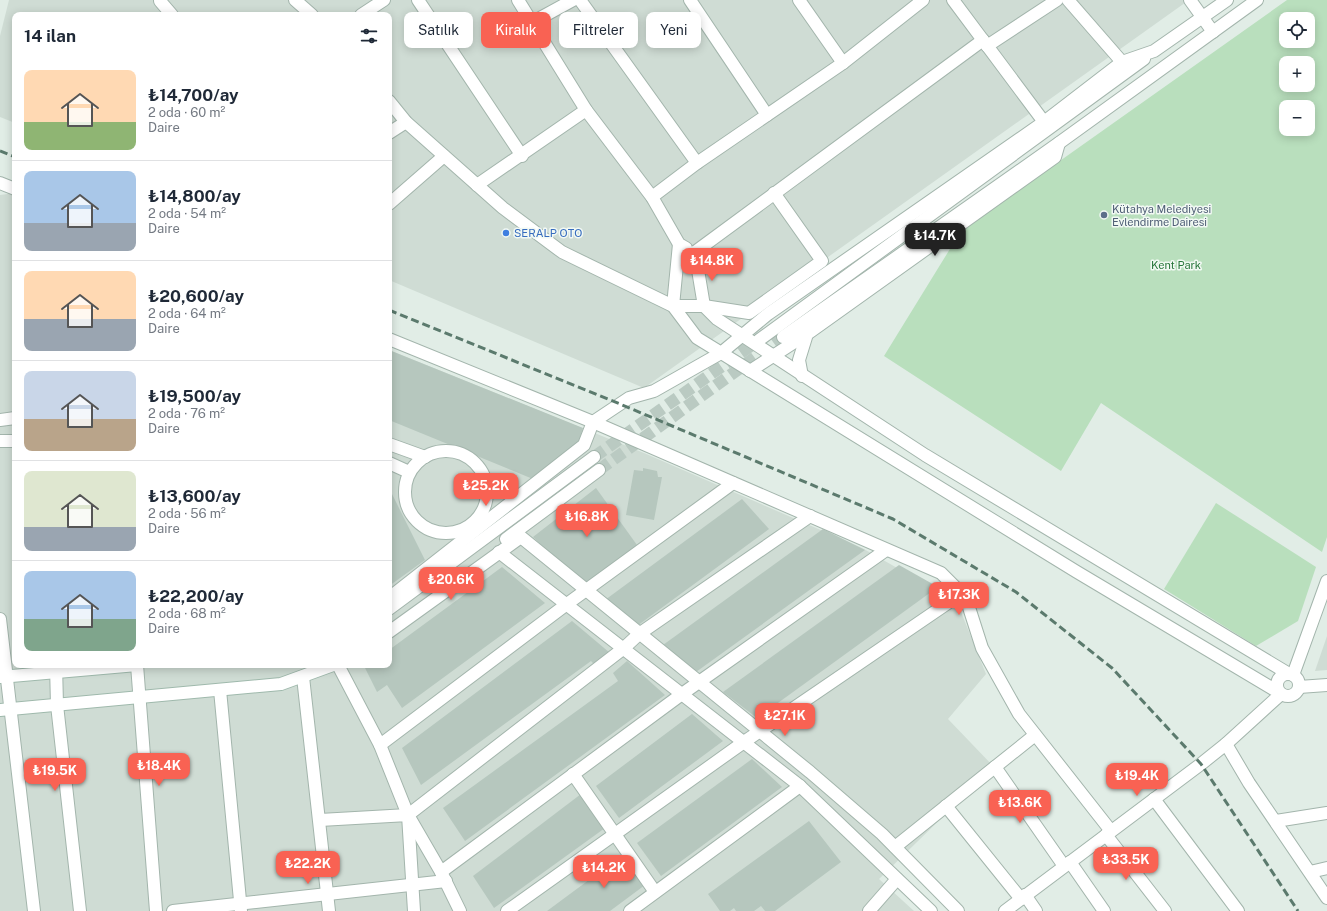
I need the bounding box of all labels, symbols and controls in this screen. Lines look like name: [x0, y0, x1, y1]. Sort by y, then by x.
chip: Satılık: [404, 12, 473, 48]
chip: Kiralık: [481, 12, 551, 48]
chip: Filtreler: [559, 12, 638, 48]
chip: Yeni: [646, 12, 701, 48]
map controls: [1279, 12, 1315, 136]
button: locate: [1279, 12, 1315, 48]
icon: filters: [358, 25, 380, 47]
text: 14 ilan: [24, 26, 76, 46]
button: +: [1279, 56, 1315, 92]
text: ₺14,700/ay: [148, 85, 239, 105]
icon: home: [56, 86, 104, 134]
button: −: [1279, 100, 1315, 136]
text: 2 oda · 60 m²: [148, 105, 225, 120]
text: Daire: [148, 120, 180, 135]
text: ₺14,800/ay: [148, 186, 241, 206]
icon: home: [56, 187, 104, 235]
place label: Kütahya Melediyesi Evlendirme Dairesi: [1112, 203, 1211, 228]
text: 2 oda · 54 m²: [148, 206, 226, 221]
marker: Kütahya Melediyesi Evlendirme Dairesi: [1099, 210, 1109, 220]
text: Daire: [148, 221, 180, 236]
pin: ₺14.7K: [902, 223, 968, 257]
place label: SERALP OTO: [514, 227, 582, 239]
marker: SERALP OTO: [501, 228, 511, 238]
text: ₺14.7K: [914, 228, 956, 243]
pin: ₺14.8K: [679, 248, 745, 282]
text: ₺14.8K: [690, 253, 734, 268]
park label: Kent Park: [1151, 259, 1201, 271]
text: ₺20,600/ay: [148, 286, 244, 306]
icon: home: [56, 287, 104, 335]
text: 2 oda · 64 m²: [148, 306, 226, 321]
text: Daire: [148, 321, 180, 336]
text: ₺19,500/ay: [148, 386, 241, 406]
icon: home: [56, 387, 104, 435]
text: 2 oda · 76 m²: [148, 406, 225, 421]
text: Daire: [148, 421, 180, 436]
pin: ₺25.2K: [453, 473, 519, 507]
text: ₺25.2K: [463, 478, 509, 493]
text: ₺13,600/ay: [148, 486, 241, 506]
icon: home: [56, 487, 104, 535]
pin: ₺16.8K: [554, 504, 620, 538]
text: 2 oda · 56 m²: [148, 506, 226, 521]
text: ₺16.8K: [565, 509, 609, 524]
text: Daire: [148, 521, 180, 536]
pin: ₺20.6K: [418, 567, 484, 601]
text: ₺20.6K: [428, 572, 474, 587]
pin: ₺17.3K: [926, 582, 992, 616]
text: ₺22,200/ay: [148, 586, 244, 606]
icon: home: [56, 587, 104, 635]
text: ₺17.3K: [938, 587, 980, 602]
text: 2 oda · 68 m²: [148, 606, 226, 621]
text: Daire: [148, 621, 180, 636]
pin: ₺27.1K: [752, 703, 818, 737]
text: ₺27.1K: [764, 708, 806, 723]
pin: ₺18.4K: [126, 753, 192, 787]
pin: ₺19.5K: [22, 758, 88, 792]
text: ₺18.4K: [137, 758, 181, 773]
text: ₺19.5K: [33, 763, 77, 778]
pin: ₺19.4K: [1104, 763, 1170, 797]
text: ₺19.4K: [1115, 768, 1159, 783]
pin: ₺13.6K: [987, 790, 1053, 824]
text: ₺13.6K: [998, 795, 1042, 810]
pin: ₺33.5K: [1093, 847, 1159, 881]
pin: ₺22.2K: [275, 851, 341, 885]
text: ₺33.5K: [1102, 852, 1150, 867]
pin: ₺14.2K: [571, 855, 637, 889]
text: ₺22.2K: [285, 856, 331, 871]
text: ₺14.2K: [582, 860, 626, 875]

